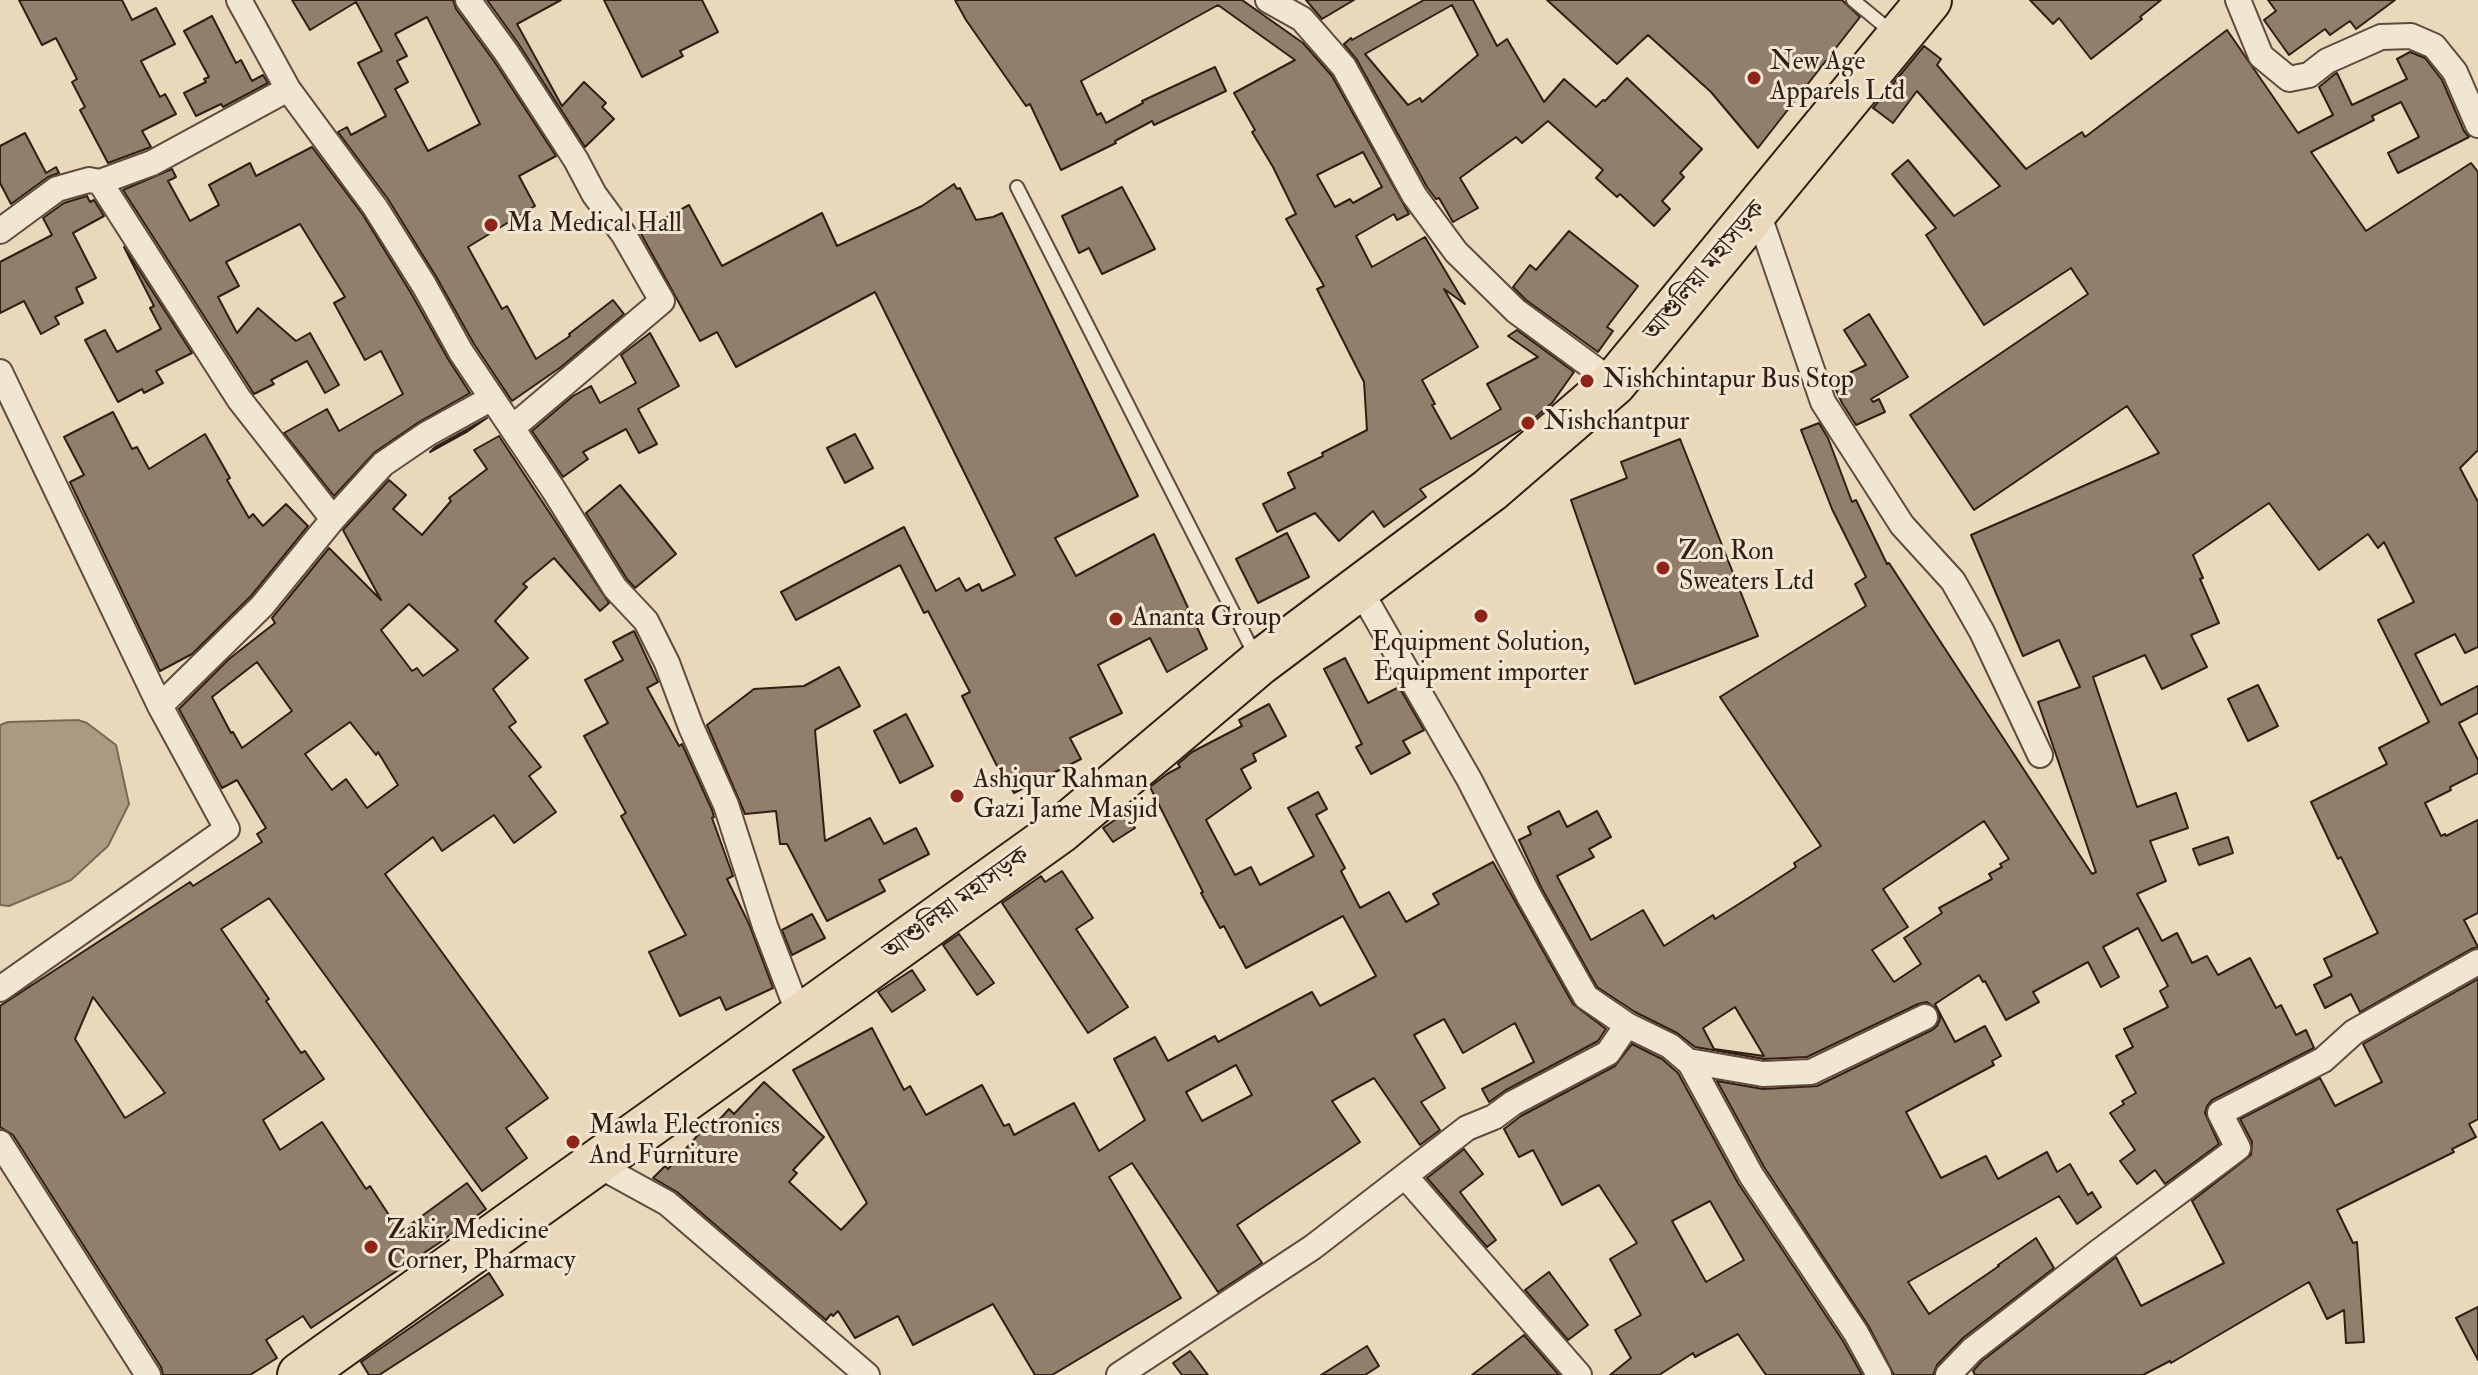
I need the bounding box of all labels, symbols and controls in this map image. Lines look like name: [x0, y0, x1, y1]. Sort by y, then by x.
place label: New Age Apparels Ltd: [1770, 47, 1905, 108]
marker: New Age Apparels Ltd: [1745, 69, 1763, 87]
street label: আশুলিয়া মহাসড়ক: [1638, 196, 1774, 348]
place label: Ma Medical Hall: [507, 209, 682, 241]
marker: Ma Medical Hall: [482, 216, 500, 234]
place label: Nishchintapur Bus Stop: [1603, 365, 1854, 397]
marker: Nishchintapur Bus Stop: [1578, 372, 1596, 390]
place label: Nishchantpur: [1544, 407, 1689, 439]
marker: Nishchantpur: [1519, 414, 1537, 432]
place label: Zon Ron Sweaters Ltd: [1679, 537, 1814, 598]
marker: Zon Ron Sweaters Ltd: [1654, 559, 1672, 577]
place label: Ananta Group: [1132, 603, 1281, 635]
marker: Equipment Solution, Equipment importer: [1472, 607, 1490, 625]
marker: Ananta Group: [1107, 610, 1125, 628]
place label: Equipment Solution, Equipment importer: [1372, 628, 1590, 690]
place label: Ashiqur Rahman Gazi Jame Masjid: [973, 765, 1158, 826]
marker: Ashiqur Rahman Gazi Jame Masjid: [948, 787, 966, 805]
street label: আশুলিয়া মহাসড়ক: [878, 841, 1036, 969]
place label: Mawla Electronics And Furniture: [589, 1111, 780, 1172]
marker: Mawla Electronics And Furniture: [564, 1133, 582, 1151]
place label: Zakir Medicine Corner, Pharmacy: [387, 1216, 575, 1278]
marker: Zakir Medicine Corner, Pharmacy: [362, 1238, 380, 1256]

